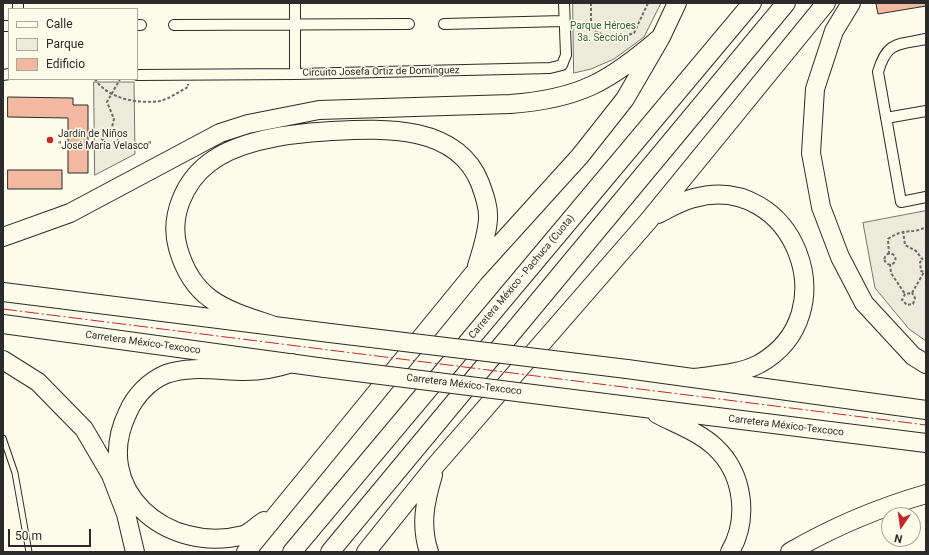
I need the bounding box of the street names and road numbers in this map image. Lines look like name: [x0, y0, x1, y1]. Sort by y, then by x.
street label: Circuito Josefa Ortiz de Domínguez: [302, 65, 460, 79]
street label: Carretera México - Pachuca (Cuota): [467, 213, 577, 341]
street label: Carretera México-Texcoco: [85, 329, 201, 357]
street label: Carretera México-Texcoco: [406, 372, 522, 398]
street label: Carretera México-Texcoco: [728, 413, 844, 439]

